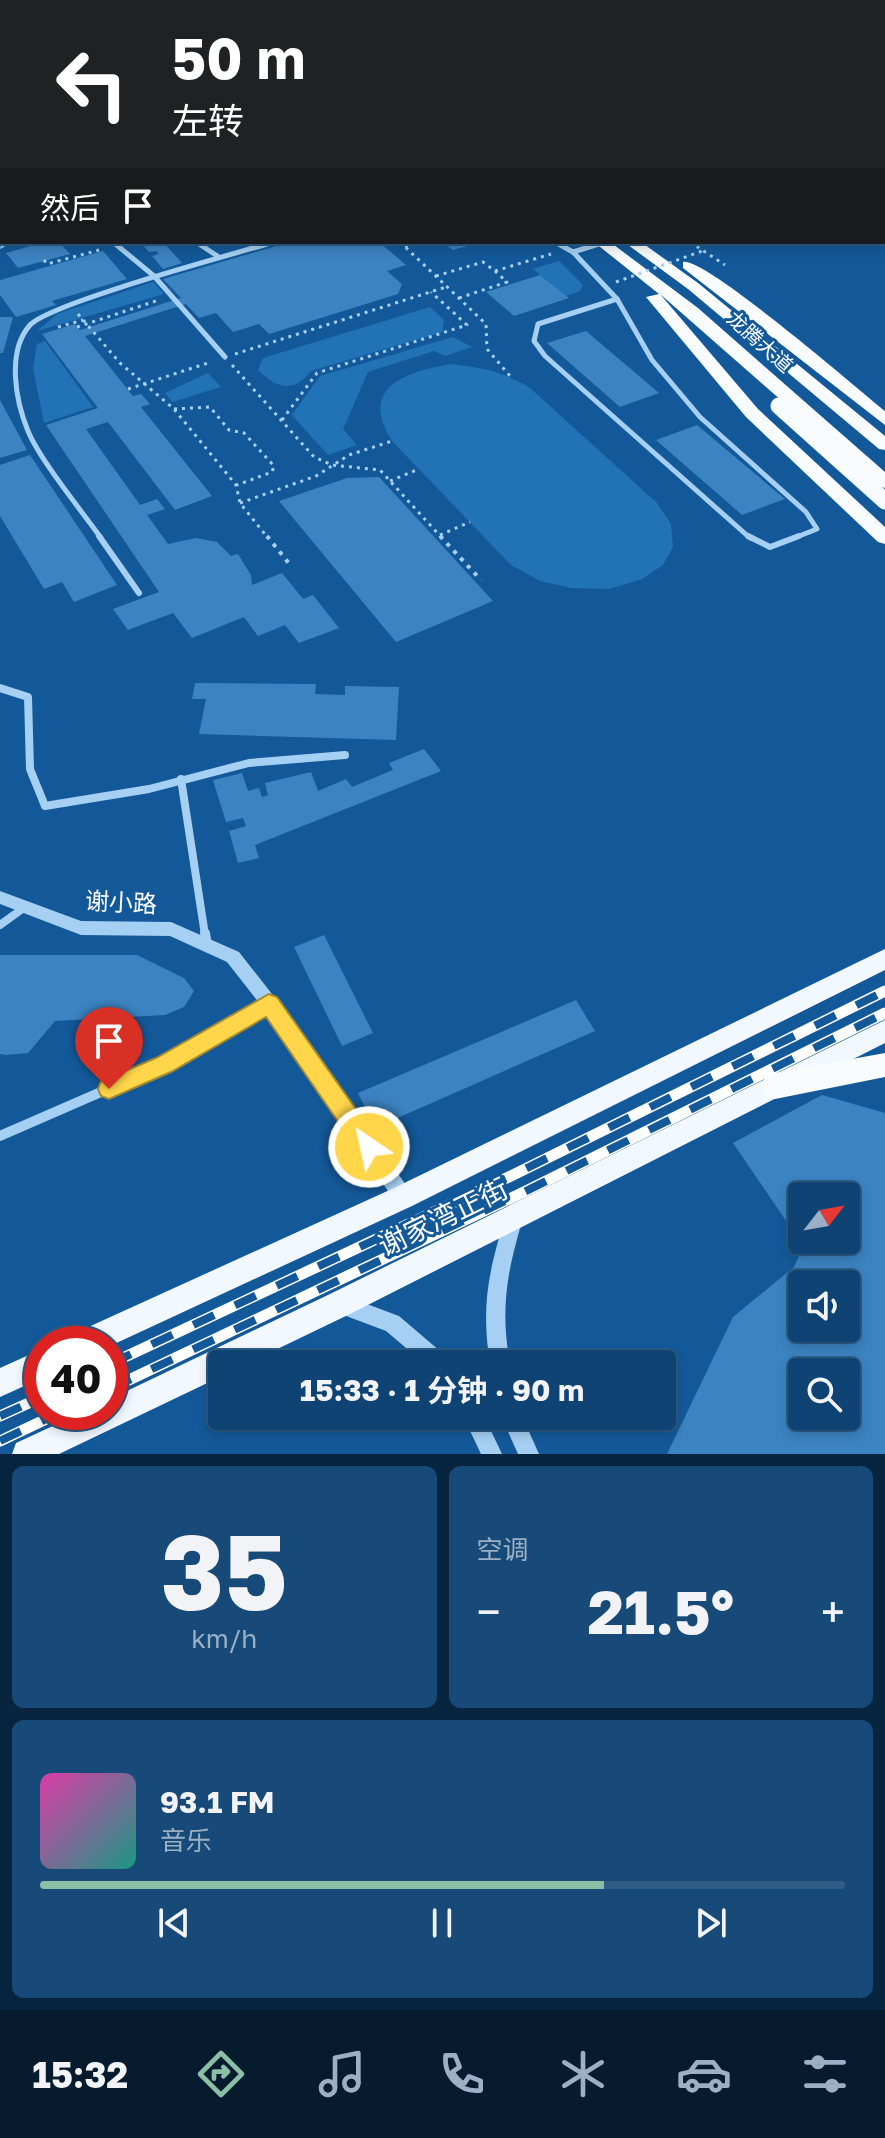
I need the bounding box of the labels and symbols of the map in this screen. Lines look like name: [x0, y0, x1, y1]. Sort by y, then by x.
street label: 龙腾大道: [723, 306, 798, 377]
street label: 谢小路: [84, 885, 158, 918]
pin: [75, 1007, 143, 1089]
position arrow: [327, 1105, 411, 1189]
street label: 谢家湾正街: [373, 1171, 513, 1262]
north arrow: [788, 1182, 860, 1254]
speed limit sign: 40: [24, 1326, 128, 1430]

